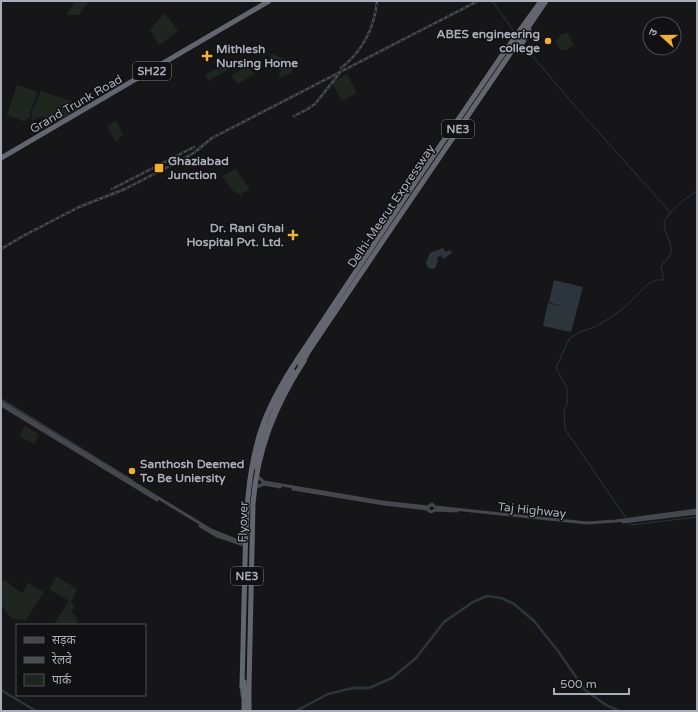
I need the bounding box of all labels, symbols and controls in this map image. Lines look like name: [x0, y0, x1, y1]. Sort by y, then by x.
north arrow: [642, 16, 682, 56]
place label: ABES engineering college: [437, 27, 540, 56]
text: उ: [646, 27, 661, 38]
marker: ABES engineering college: [543, 36, 553, 46]
place label: Mithlesh Nursing Home: [216, 42, 298, 71]
marker: Mithlesh Nursing Home: [201, 50, 213, 62]
road number: SH22: [133, 62, 171, 80]
street label: Grand Trunk Road: [27, 72, 125, 136]
road number: NE3: [442, 120, 474, 138]
street label: Delhi-Meerut Expressway: [345, 141, 438, 270]
place label: Ghaziabad Junction: [167, 154, 229, 182]
marker: Ghaziabad Junction: [153, 162, 165, 174]
place label: Dr. Rani Ghai Hospital Pvt. Ltd.: [186, 221, 284, 250]
marker: Dr. Rani Ghai Hospital Pvt. Ltd.: [287, 229, 299, 241]
place label: Santhosh Deemed To Be Uniersity: [139, 457, 244, 486]
marker: Santhosh Deemed To Be Uniersity: [127, 466, 137, 476]
street label: Taj Highway: [497, 499, 567, 521]
street label: Flyover: [235, 501, 251, 543]
road number: NE3: [231, 567, 263, 585]
legend: [16, 624, 146, 696]
text: सड़क: [52, 633, 77, 647]
text: रेलवे: [52, 652, 72, 667]
scale bar: [554, 670, 629, 696]
text: पार्क: [52, 673, 72, 687]
text: 500 m: [560, 677, 597, 691]

